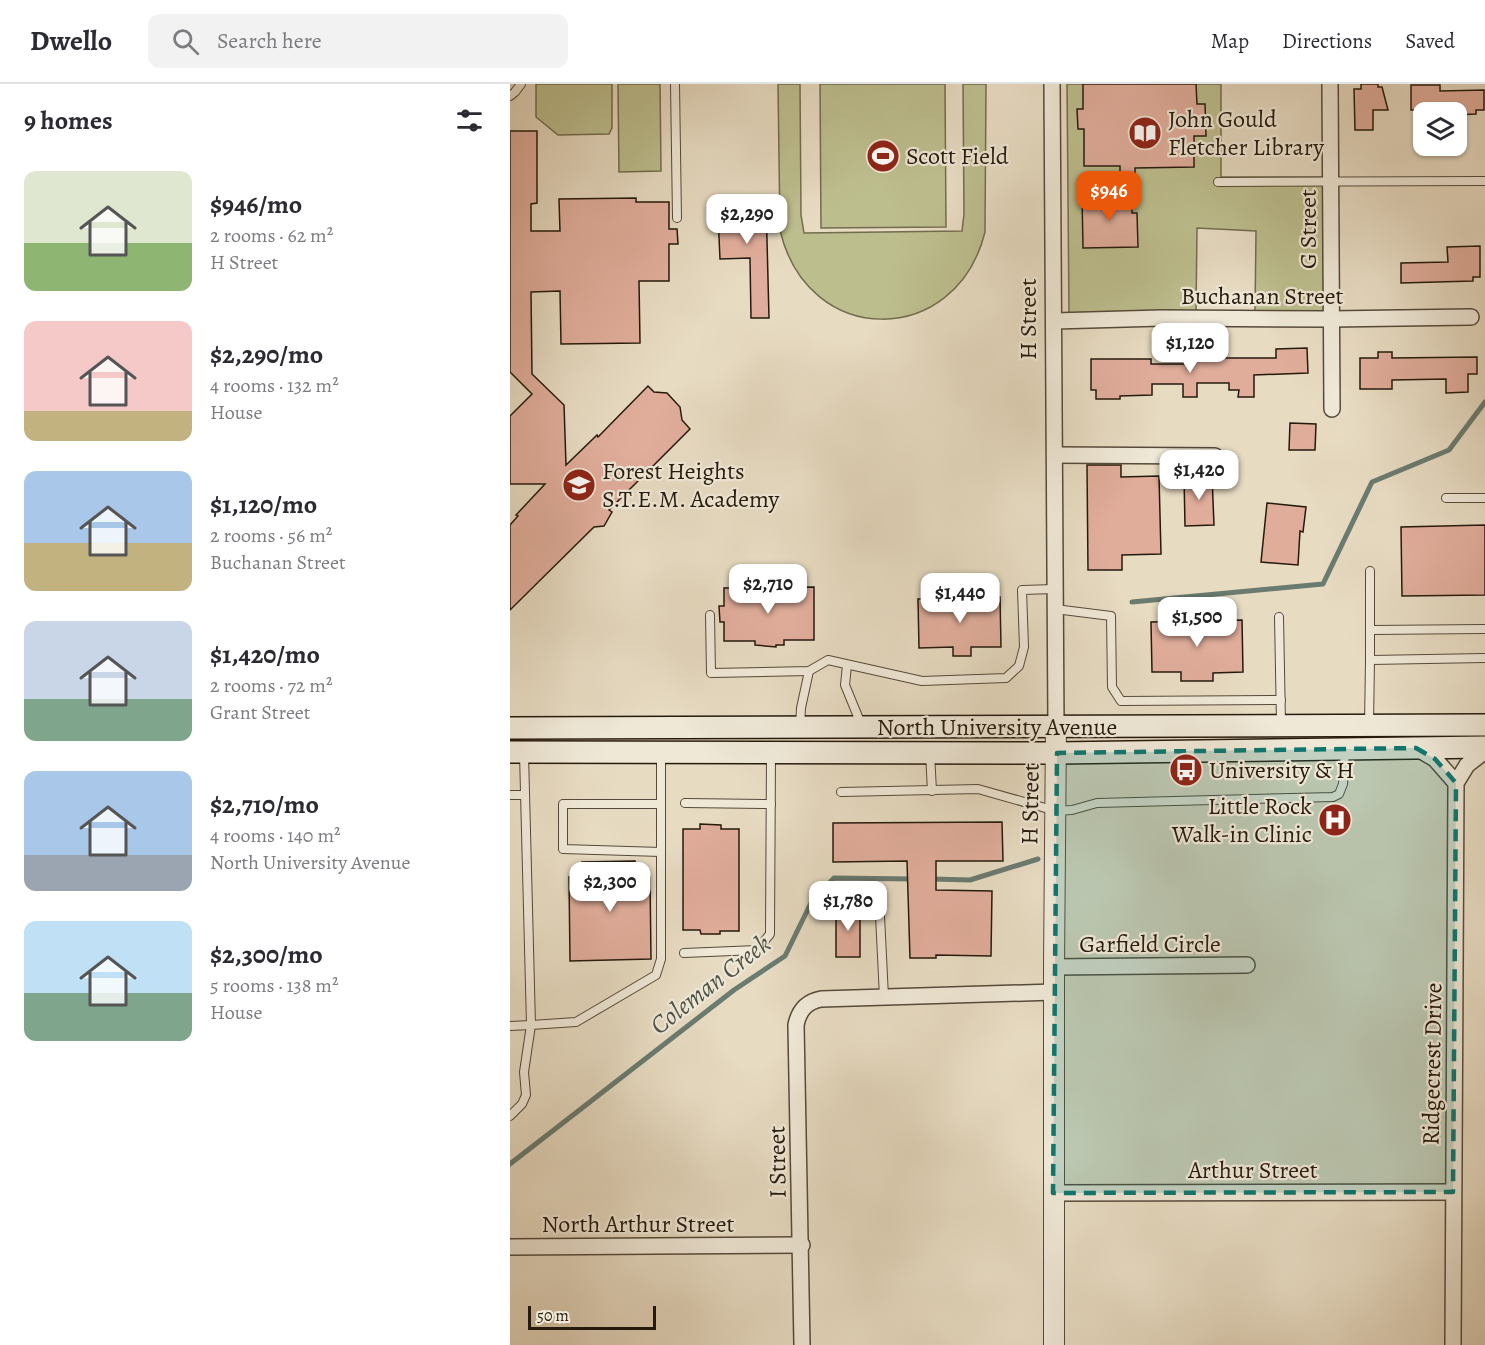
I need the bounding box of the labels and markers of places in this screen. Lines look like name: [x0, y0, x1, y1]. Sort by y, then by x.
place label: John Gould Fletcher Library: [1168, 103, 1324, 163]
library icon: John Gould Fletcher Library: [1127, 115, 1163, 151]
sports icon: Scott Field: [865, 138, 901, 174]
place label: Scott Field: [906, 140, 1009, 172]
pin: $946: [1073, 171, 1145, 222]
pin: $2,290: [698, 194, 796, 245]
pin: $1,120: [1141, 323, 1239, 374]
pin: $1,420: [1150, 450, 1248, 501]
place label: Forest Heights S.T.E.M. Academy: [602, 455, 780, 515]
school or university icon: Forest Heights S.T.E.M. Academy: [561, 467, 597, 503]
pin: $2,710: [719, 564, 817, 615]
pin: $1,440: [911, 573, 1009, 624]
pin: $1,500: [1148, 597, 1246, 648]
bus stop icon: University & H: [1168, 752, 1204, 788]
place label: University & H: [1209, 754, 1354, 786]
place label: Little Rock Walk-in Clinic: [1171, 790, 1312, 850]
hospital icon: Little Rock Walk-in Clinic: [1317, 802, 1353, 838]
pin: $2,300: [561, 862, 659, 913]
pin: $1,780: [799, 881, 897, 932]

